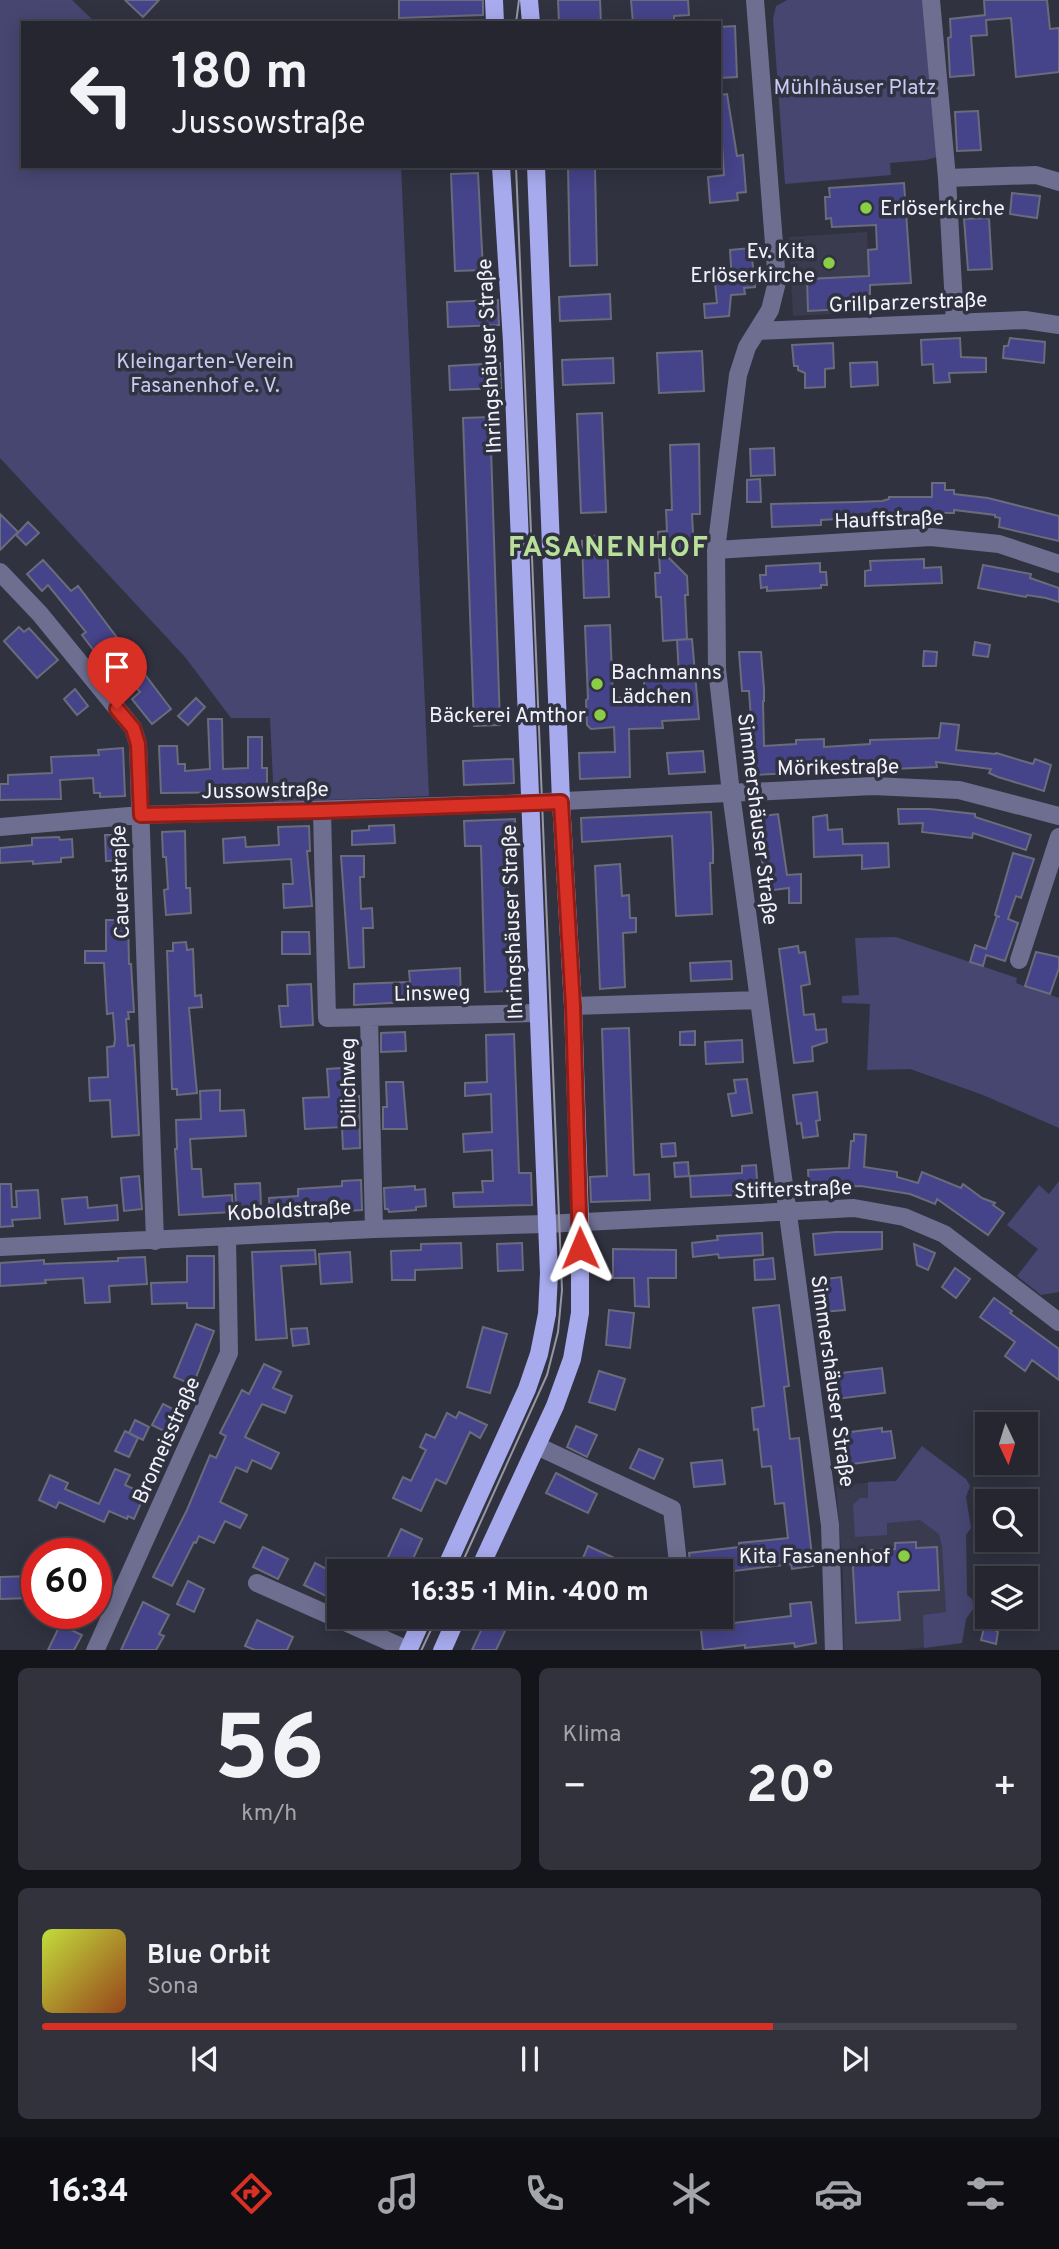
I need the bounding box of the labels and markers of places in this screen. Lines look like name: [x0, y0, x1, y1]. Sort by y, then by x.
place label: Erlöserkirche: [880, 196, 1005, 223]
marker: Erlöserkirche: [858, 200, 874, 216]
place label: Ev. Kita Erlöserkirche: [690, 239, 815, 290]
marker: Ev. Kita Erlöserkirche: [821, 255, 837, 271]
pin: [87, 637, 147, 709]
place label: Bachmanns Lädchen: [611, 660, 722, 711]
marker: Bachmanns Lädchen: [589, 676, 605, 692]
place label: Bäckerei Amthor: [429, 703, 586, 730]
marker: Bäckerei Amthor: [592, 707, 608, 723]
place label: Kita Fasanenhof: [739, 1544, 890, 1571]
marker: Kita Fasanenhof: [896, 1548, 912, 1564]

